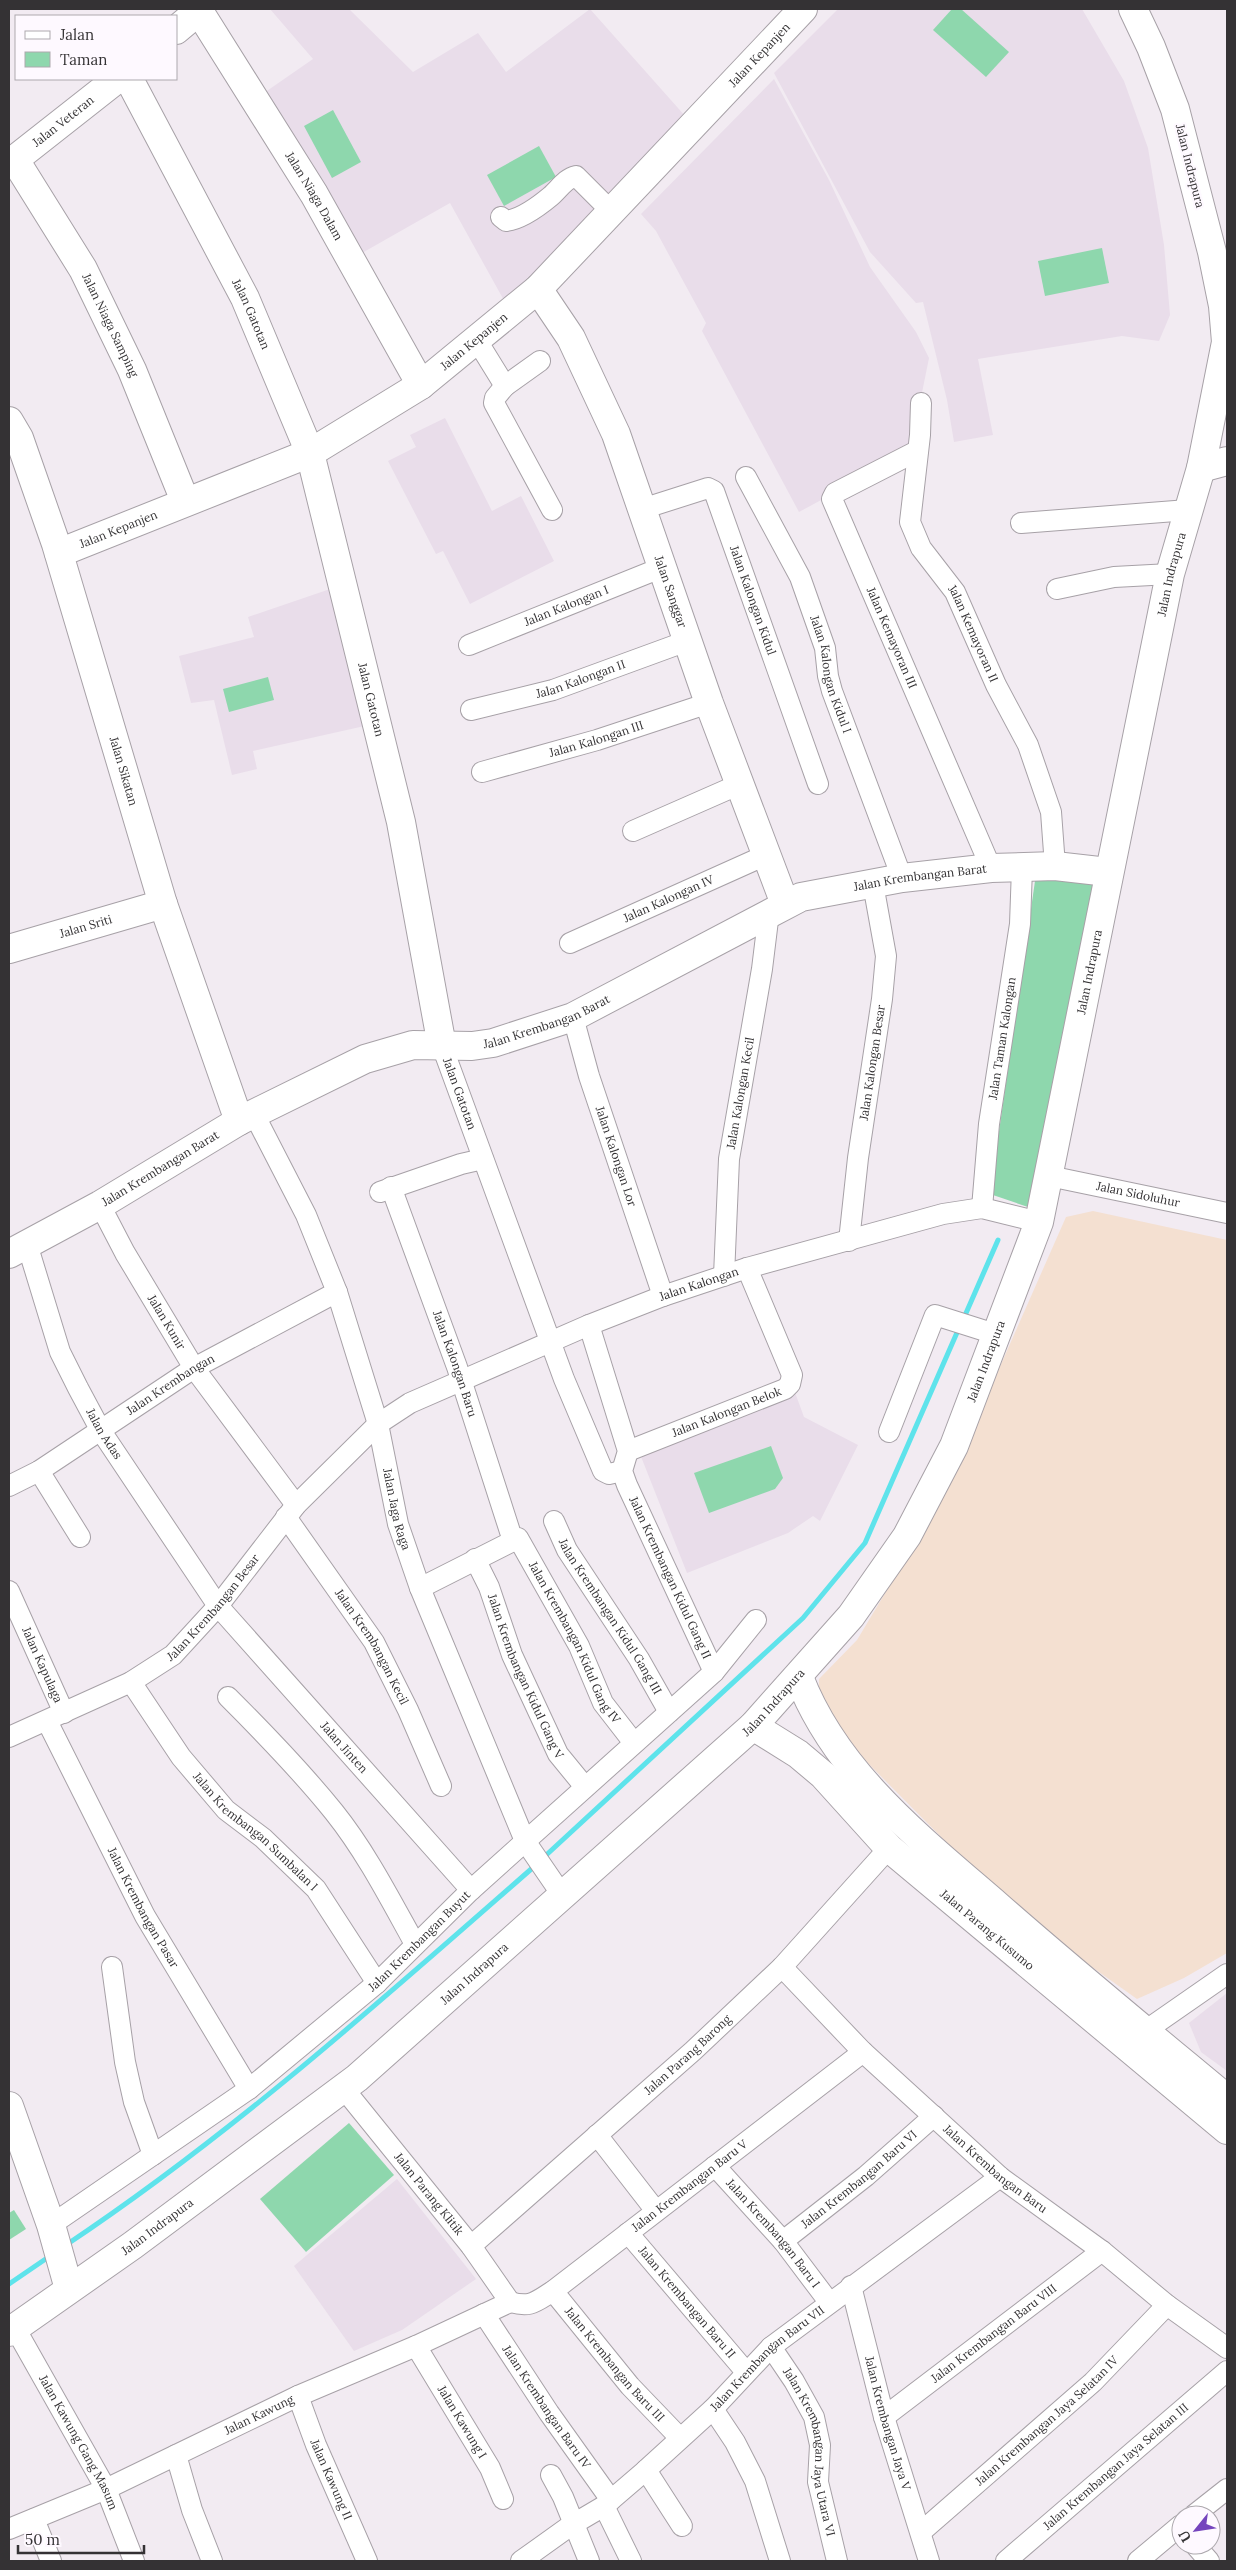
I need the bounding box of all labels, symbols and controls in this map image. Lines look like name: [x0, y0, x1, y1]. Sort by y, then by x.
legend: [15, 15, 178, 80]
street label: Jalan Kepanjen: [725, 19, 793, 90]
text: Jalan: [59, 25, 94, 44]
text: Taman: [60, 50, 107, 69]
street label: Jalan Veteran: [28, 92, 97, 150]
street label: Jalan Indrapura: [1173, 122, 1208, 209]
street label: Jalan Niaga Dalam: [282, 148, 347, 243]
street label: Jalan Niaga Samping: [79, 270, 142, 379]
street label: Jalan Gatotan: [229, 275, 274, 351]
street label: Jalan Kepanjen: [436, 309, 510, 374]
street label: Jalan Kepanjen: [76, 507, 159, 551]
street label: Jalan Indrapura: [1153, 530, 1189, 618]
street label: Jalan Kalongan Kidul: [727, 543, 780, 657]
street label: Jalan Sanggar: [651, 553, 691, 630]
street label: Jalan Kemayoran II: [945, 581, 1002, 685]
street label: Jalan Kalongan I: [521, 582, 611, 629]
street label: Jalan Kemayoran III: [863, 584, 921, 691]
street label: Jalan Kalongan Kidul I: [807, 612, 855, 735]
street label: Jalan Kalongan II: [533, 656, 627, 701]
street label: Jalan Gatotan: [355, 660, 388, 738]
street label: Jalan Kalongan III: [546, 717, 645, 760]
street label: Jalan Sikatan: [106, 734, 141, 807]
street label: Jalan Krembangan Barat: [851, 860, 988, 894]
street label: Jalan Kalongan IV: [620, 871, 717, 926]
street label: Jalan Sriti: [57, 911, 114, 941]
street label: Jalan Indrapura: [1073, 928, 1105, 1016]
street label: Jalan Taman Kalongan: [985, 976, 1019, 1101]
street label: Jalan Krembangan Barat: [481, 991, 613, 1051]
street label: Jalan Kalongan Besar: [856, 1003, 888, 1122]
street label: Jalan Kalongan Kecil: [723, 1036, 757, 1151]
street label: Jalan Gatotan: [440, 1055, 480, 1132]
street label: Jalan Kalongan Lor: [592, 1103, 641, 1209]
street label: Jalan Krembangan Barat: [98, 1127, 222, 1210]
street label: Jalan Sidoluhur: [1094, 1178, 1182, 1210]
street label: Jalan Kalongan: [656, 1263, 740, 1304]
street label: Jalan Kunir: [144, 1291, 190, 1353]
street label: Jalan Kalongan Baru: [430, 1307, 481, 1419]
street label: Jalan Indrapura: [963, 1318, 1008, 1405]
street label: Jalan Krembangan: [123, 1351, 217, 1418]
street label: Jalan Kalongan Belok: [669, 1383, 784, 1440]
street label: Jalan Adas: [83, 1405, 126, 1462]
street label: Jalan Jaga Raga: [380, 1466, 414, 1552]
street label: Jalan Krembangan Kidul Gang II: [626, 1493, 715, 1661]
street label: Jalan Krembangan Kidul Gang III: [555, 1535, 665, 1697]
street label: Jalan Krembangan Besar: [163, 1550, 263, 1664]
street label: Jalan Krembangan Kidul Gang IV: [525, 1558, 625, 1727]
street label: Jalan Krembangan Kecil: [331, 1585, 412, 1707]
street label: Jalan Krembangan Kidul Gang V: [485, 1591, 568, 1763]
street label: Jalan Kapulaga: [19, 1624, 66, 1705]
street label: Jalan Indrapura: [738, 1665, 808, 1740]
street label: Jalan Jinten: [317, 1718, 371, 1776]
street label: Jalan Krembangan Sumbalan I: [190, 1768, 321, 1894]
street label: Jalan Krembangan Pasar: [104, 1844, 183, 1971]
street label: Jalan Parang Kusumo: [937, 1885, 1038, 1973]
street label: Jalan Krembangan Buyut: [364, 1887, 473, 1995]
street label: Jalan Indrapura: [436, 1939, 511, 2008]
street label: Jalan Parang Barong: [640, 2011, 734, 2098]
street label: Jalan Krembangan Baru: [940, 2120, 1050, 2216]
street label: Jalan Krembangan Baru VI: [797, 2127, 920, 2232]
street label: Jalan Krembangan Baru V: [628, 2135, 751, 2235]
street label: Jalan Parang Klitik: [391, 2149, 467, 2238]
street label: Jalan Krembangan Baru I: [723, 2175, 824, 2291]
street label: Jalan Indrapura: [117, 2195, 196, 2258]
street label: Jalan Krembangan Baru II: [635, 2242, 739, 2361]
street label: Jalan Krembangan Baru VIII: [927, 2280, 1059, 2386]
street label: Jalan Krembangan Baru VII: [706, 2302, 827, 2415]
street label: Jalan Krembangan Baru III: [561, 2303, 668, 2425]
street label: Jalan Krembangan Baru IV: [499, 2341, 595, 2472]
street label: Jalan Krembangan Jaya Selatan IV: [971, 2352, 1122, 2489]
street label: Jalan Krembangan Jaya V: [862, 2354, 915, 2493]
street label: Jalan Krembangan Jaya Utara VI: [779, 2364, 839, 2538]
street label: Jalan Kawung Gang Masum: [36, 2371, 121, 2512]
street label: Jalan Kawung I: [434, 2382, 490, 2461]
street label: Jalan Kawung: [221, 2391, 296, 2438]
street label: Jalan Krembangan Jaya Selatan III: [1039, 2399, 1191, 2533]
street label: Jalan Kawung II: [307, 2436, 356, 2522]
north arrow: [1171, 2505, 1221, 2555]
scale bar: [18, 2522, 144, 2554]
text: U: [1174, 2527, 1195, 2546]
text: 50 m: [25, 2530, 60, 2549]

